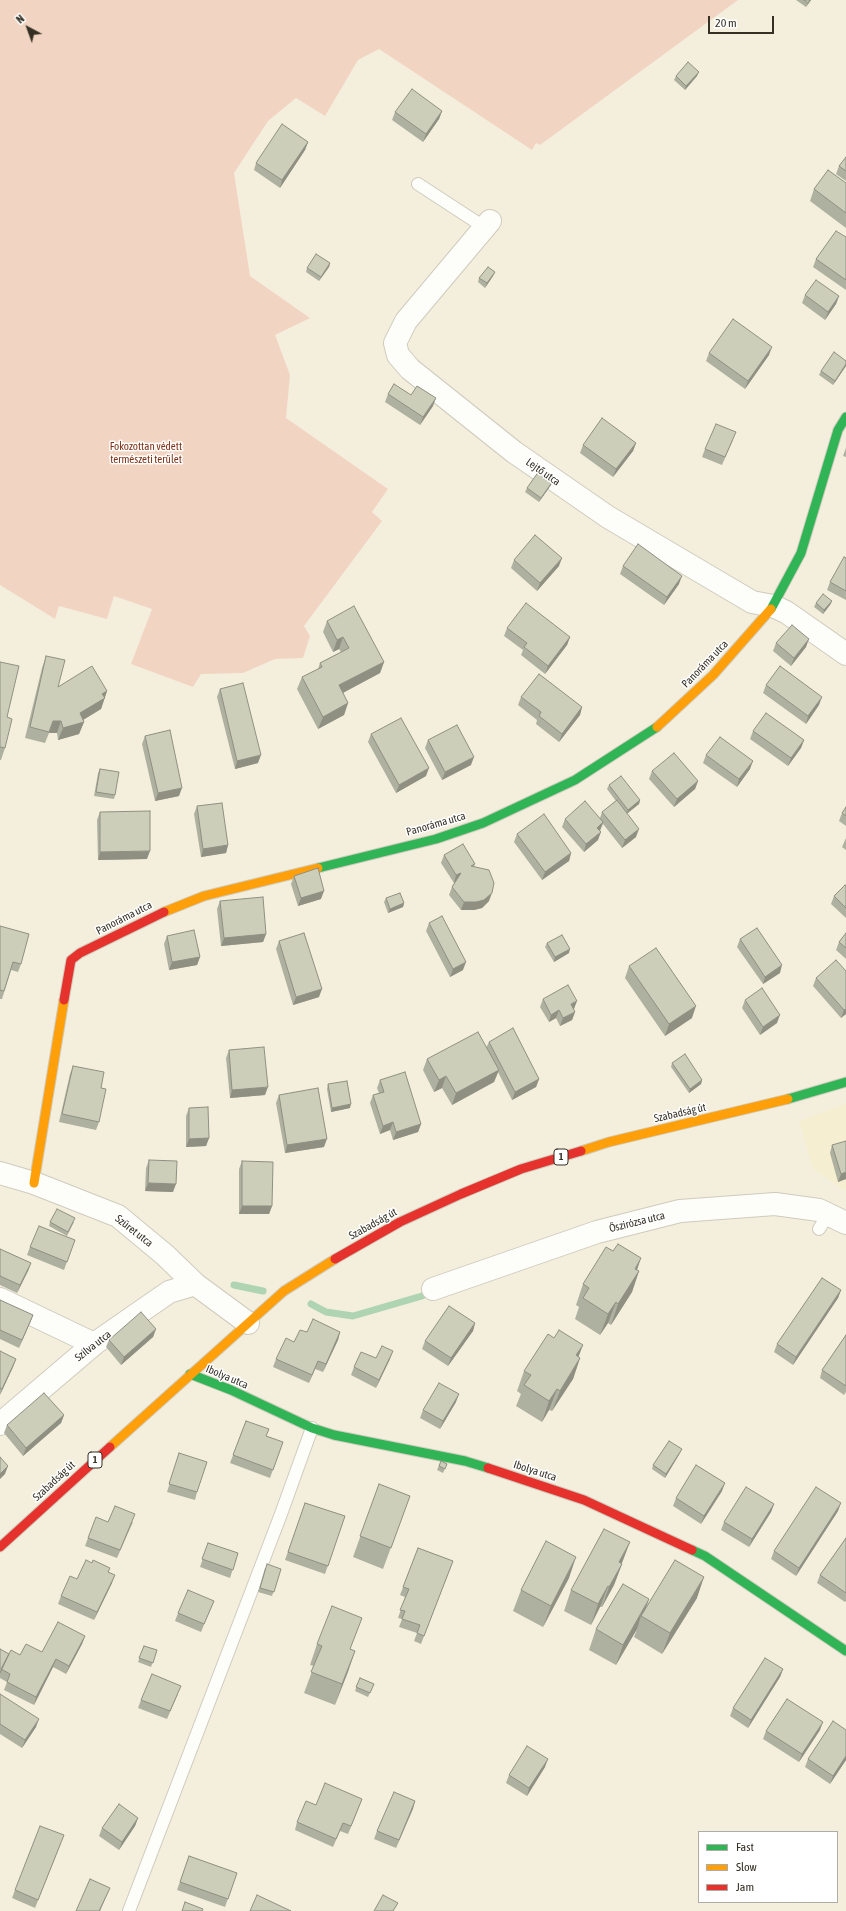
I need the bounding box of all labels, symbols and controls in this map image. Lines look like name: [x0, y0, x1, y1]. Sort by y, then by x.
north arrow: [8, 8, 48, 48]
scale bar: [710, 8, 776, 34]
text: N: [14, 12, 27, 26]
text: 20 m: [715, 16, 737, 30]
park label: Fokozottan védett természeti terület: [110, 440, 182, 466]
street label: Lejtő utca: [523, 455, 563, 489]
street label: Panoráma utca: [679, 637, 731, 691]
street label: Panoráma utca: [405, 809, 467, 839]
street label: Panoráma utca: [94, 898, 154, 938]
street label: Szabadság út: [653, 1101, 707, 1125]
road number: 1: [554, 1149, 568, 1165]
street label: Szabadság út: [347, 1205, 399, 1243]
street label: Őszirózsa utca: [608, 1209, 666, 1235]
street label: Szüret utca: [112, 1212, 156, 1250]
street label: Szilva utca: [72, 1328, 114, 1364]
street label: Ibolya utca: [204, 1362, 250, 1392]
road number: 1: [88, 1452, 102, 1468]
street label: Szabadság út: [30, 1458, 78, 1504]
street label: Ibolya utca: [512, 1458, 558, 1484]
legend: [698, 1831, 838, 1903]
text: Fast: [736, 1840, 754, 1854]
text: Slow: [736, 1860, 757, 1874]
text: Jam: [736, 1880, 754, 1894]

